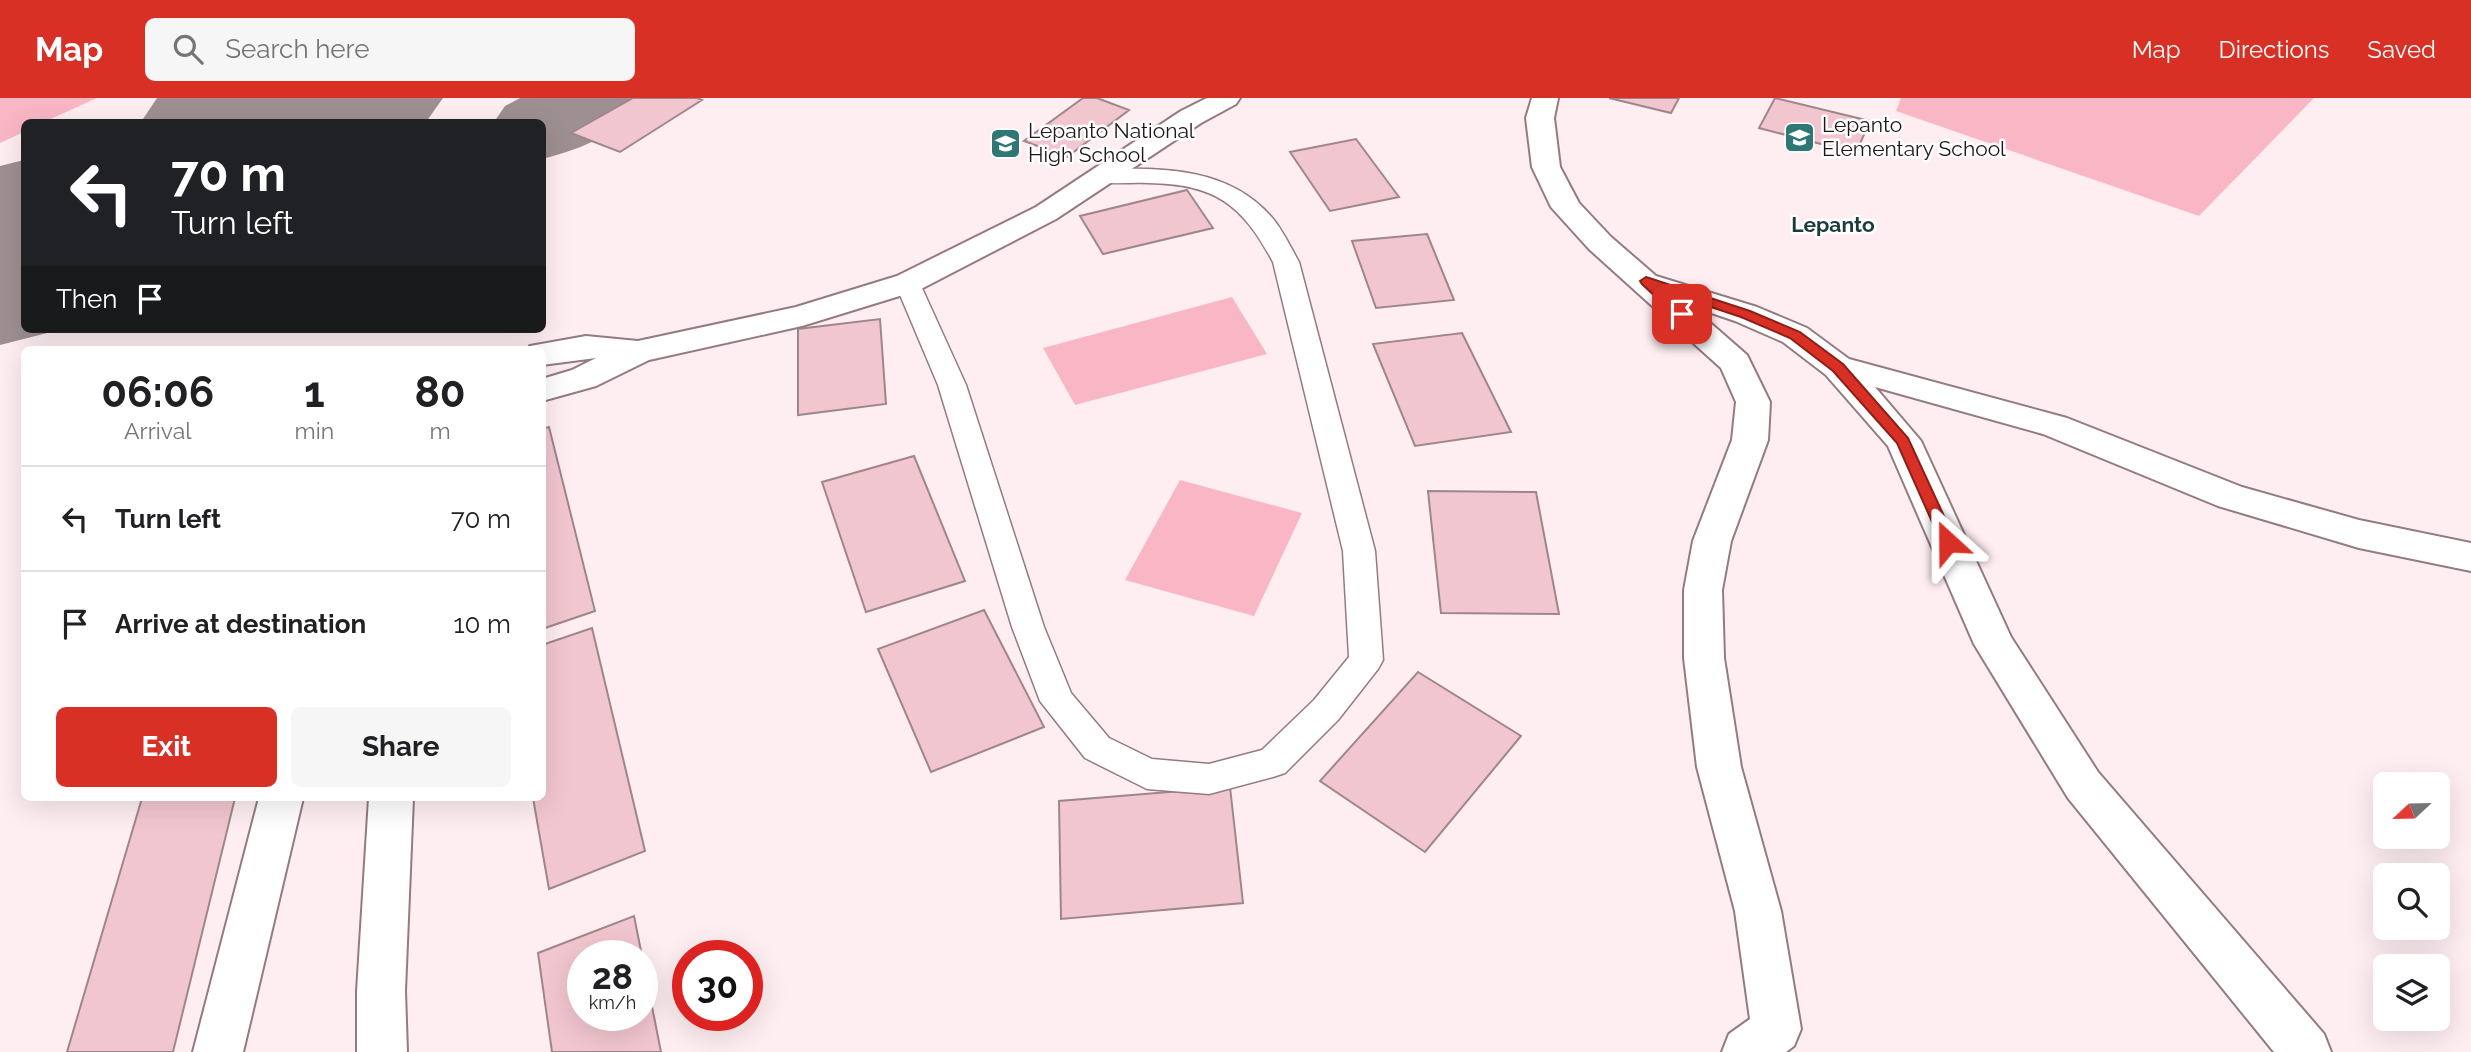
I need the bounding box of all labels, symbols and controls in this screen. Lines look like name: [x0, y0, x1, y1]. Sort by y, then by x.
search box: [145, 18, 635, 81]
text: Map: [35, 30, 103, 69]
icon: search: [169, 30, 207, 68]
text: Search here: [225, 34, 370, 64]
text: Map: [2132, 35, 2181, 64]
text: Directions: [2219, 35, 2329, 64]
text: Saved: [2367, 35, 2436, 64]
place label: Lepanto Elementary School: [1822, 112, 2006, 161]
place label: Lepanto National High School: [1028, 118, 1195, 167]
school or university icon: Lepanto Elementary School: [1782, 120, 1816, 154]
school or university icon: Lepanto National High School: [988, 126, 1022, 160]
text: 70 m: [171, 145, 286, 202]
icon: left: [56, 147, 147, 238]
text: Turn left: [171, 204, 293, 241]
district label: Lepanto: [1791, 212, 1875, 237]
icon: arrive: [131, 280, 169, 318]
text: Then: [56, 284, 117, 314]
pin: [1652, 284, 1712, 344]
icon: arrive: [1663, 295, 1701, 333]
text: 06:06: [101, 368, 214, 417]
text: 1: [304, 368, 325, 417]
text: 80: [415, 368, 466, 417]
text: Arrival: [124, 417, 192, 444]
text: min: [295, 417, 334, 444]
text: m: [430, 417, 451, 444]
icon: left: [56, 500, 94, 538]
text: Turn left: [115, 504, 221, 534]
text: 70 m: [451, 504, 511, 534]
position arrow: [1911, 505, 1985, 579]
icon: arrive: [56, 605, 94, 643]
text: Arrive at destination: [115, 609, 366, 639]
text: 10 m: [453, 609, 511, 639]
button: Exit: [56, 707, 277, 787]
button: Share: [291, 707, 511, 787]
north arrow: [2373, 772, 2450, 849]
map controls: [2373, 772, 2450, 1031]
button: search: [2373, 863, 2450, 940]
speed limit sign: 30: [672, 940, 763, 1031]
button: layers: [2373, 954, 2450, 1031]
text: 28: [592, 956, 633, 997]
text: km/h: [589, 992, 636, 1013]

